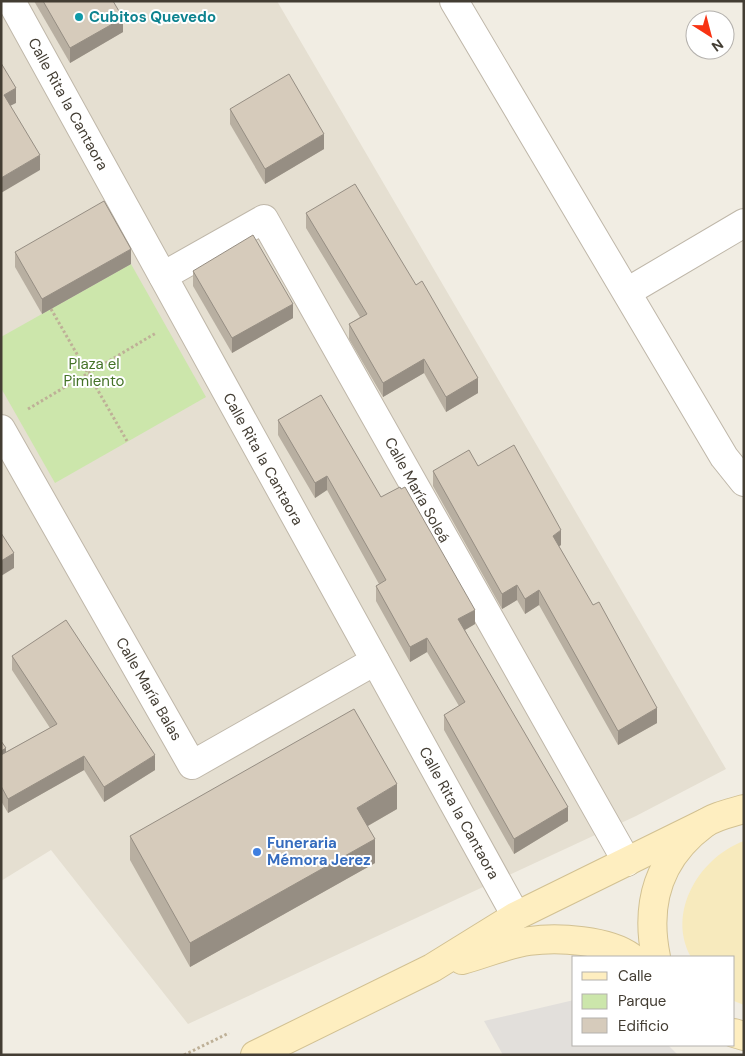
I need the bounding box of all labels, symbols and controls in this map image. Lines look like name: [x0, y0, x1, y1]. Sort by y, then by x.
place label: Cubitos Quevedo: [89, 7, 216, 27]
north arrow: [685, 10, 735, 60]
marker: Cubitos Quevedo: [73, 11, 85, 23]
street label: Calle Rita la Cantaora: [23, 34, 113, 174]
text: N: [708, 35, 727, 56]
park label: Plaza el Pimiento: [64, 354, 125, 391]
street label: Calle Rita la Cantaora: [218, 389, 308, 529]
street label: Calle María Soleá: [380, 434, 454, 546]
street label: Calle María Balas: [111, 634, 187, 744]
street label: Calle Rita la Cantaora: [414, 743, 504, 883]
place label: Funeraria Mémora Jerez: [267, 833, 371, 870]
marker: Funeraria Mémora Jerez: [251, 846, 263, 858]
legend: [572, 956, 735, 1046]
text: Calle: [618, 966, 652, 986]
text: Parque: [618, 991, 666, 1011]
text: Edificio: [618, 1016, 669, 1036]

